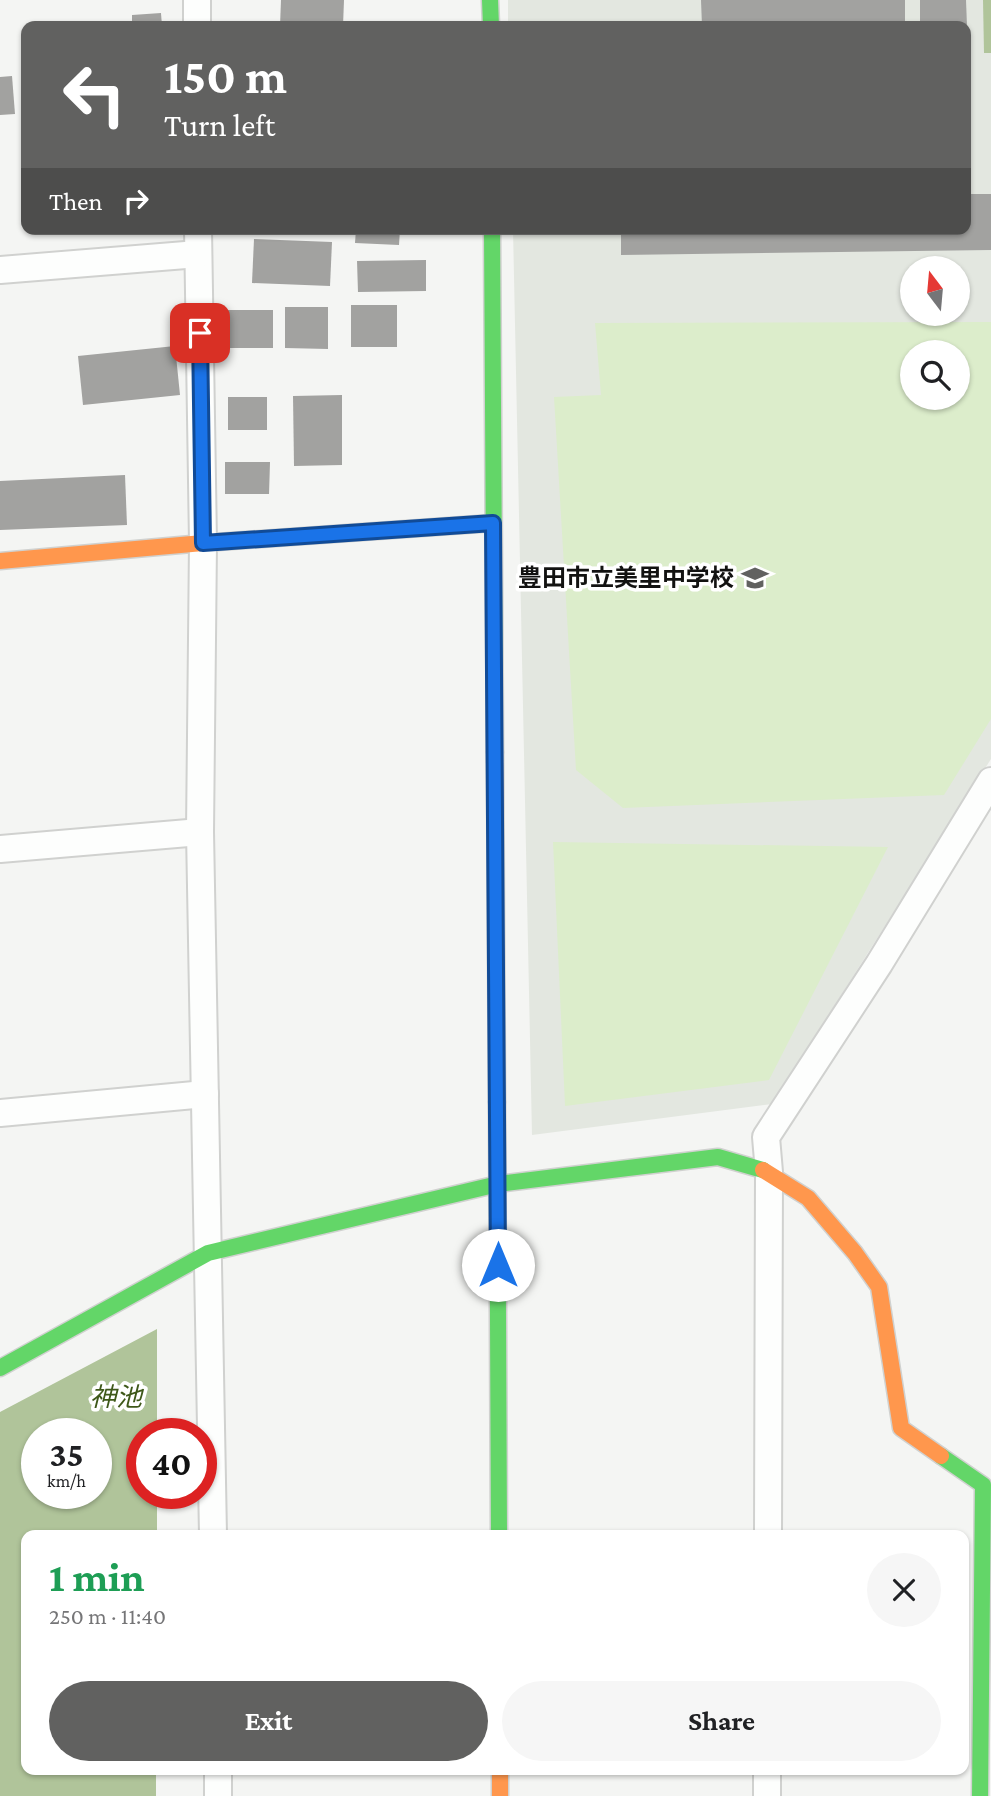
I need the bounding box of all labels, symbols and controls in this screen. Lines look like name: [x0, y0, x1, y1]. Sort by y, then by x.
icon: left: [49, 49, 140, 140]
text: 150 m: [164, 49, 287, 104]
text: Turn left: [164, 107, 275, 143]
icon: right: [117, 182, 155, 220]
text: Then: [49, 187, 103, 216]
north arrow: [900, 256, 970, 326]
map controls: [900, 256, 970, 410]
pin: [170, 303, 230, 363]
icon: arrive: [181, 314, 219, 352]
button: search: [900, 340, 970, 410]
school or university icon: 豊田市立美里中学校: [740, 563, 770, 593]
place label: 豊田市立美里中学校: [518, 564, 734, 591]
position arrow: [461, 1228, 535, 1302]
water label: 神池: [90, 1383, 145, 1412]
speed limit sign: 40: [126, 1418, 217, 1509]
text: 35: [49, 1435, 84, 1474]
text: km/h: [47, 1471, 86, 1491]
text: 1 min: [49, 1553, 145, 1600]
button: close: [867, 1553, 941, 1627]
text: 250 m · 11:40: [49, 1603, 166, 1629]
button: Exit: [49, 1681, 488, 1761]
button: Share: [502, 1681, 941, 1761]

